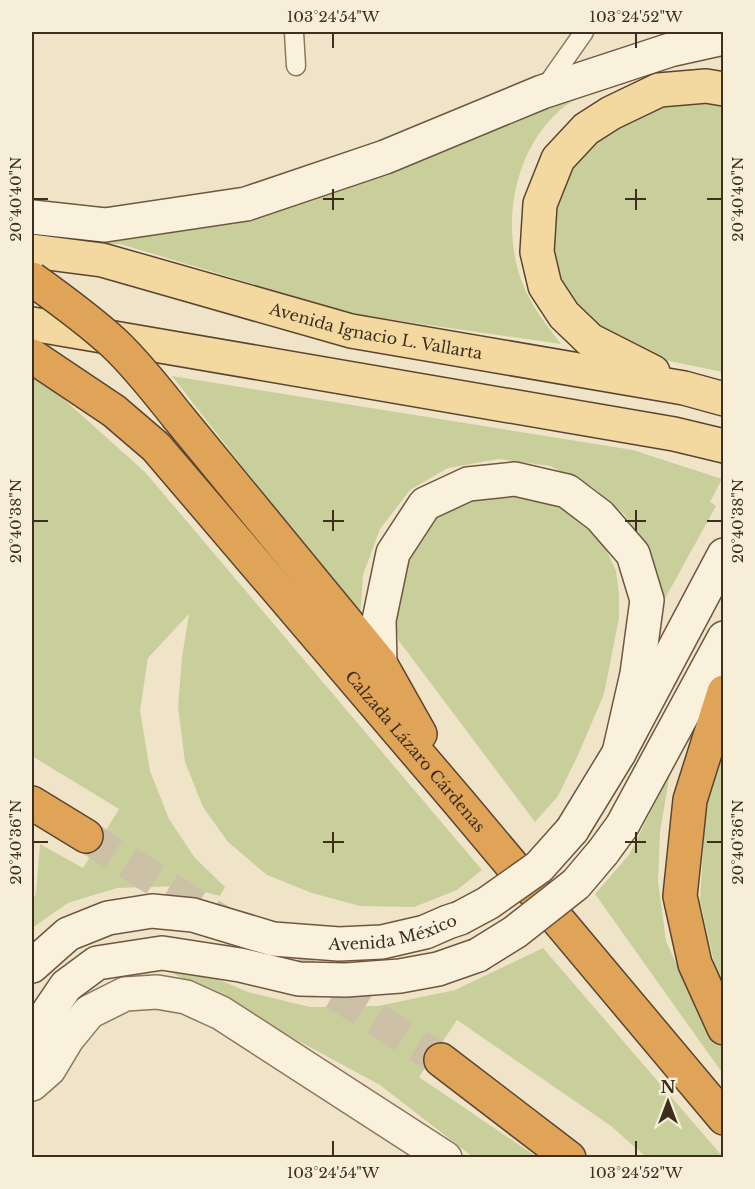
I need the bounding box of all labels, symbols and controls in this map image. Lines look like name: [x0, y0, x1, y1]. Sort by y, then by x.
text: 103°24'54"W: [287, 7, 380, 26]
text: 103°24'52"W: [589, 7, 683, 26]
text: 20°40'40"N: [6, 156, 25, 242]
text: 20°40'40"N: [728, 156, 747, 242]
street label: Avenida Ignacio L. Vallarta: [266, 298, 484, 363]
text: 20°40'38"N: [6, 479, 25, 563]
text: 20°40'38"N: [728, 479, 747, 563]
street label: Calzada Lázaro Cárdenas: [341, 666, 490, 836]
text: 20°40'36"N: [6, 799, 25, 885]
text: 20°40'36"N: [728, 799, 747, 885]
street label: Avenida México: [327, 910, 459, 954]
north arrow: [638, 1072, 698, 1132]
text: N: [660, 1077, 676, 1097]
text: 103°24'54"W: [287, 1163, 380, 1182]
text: 103°24'52"W: [589, 1163, 683, 1182]

